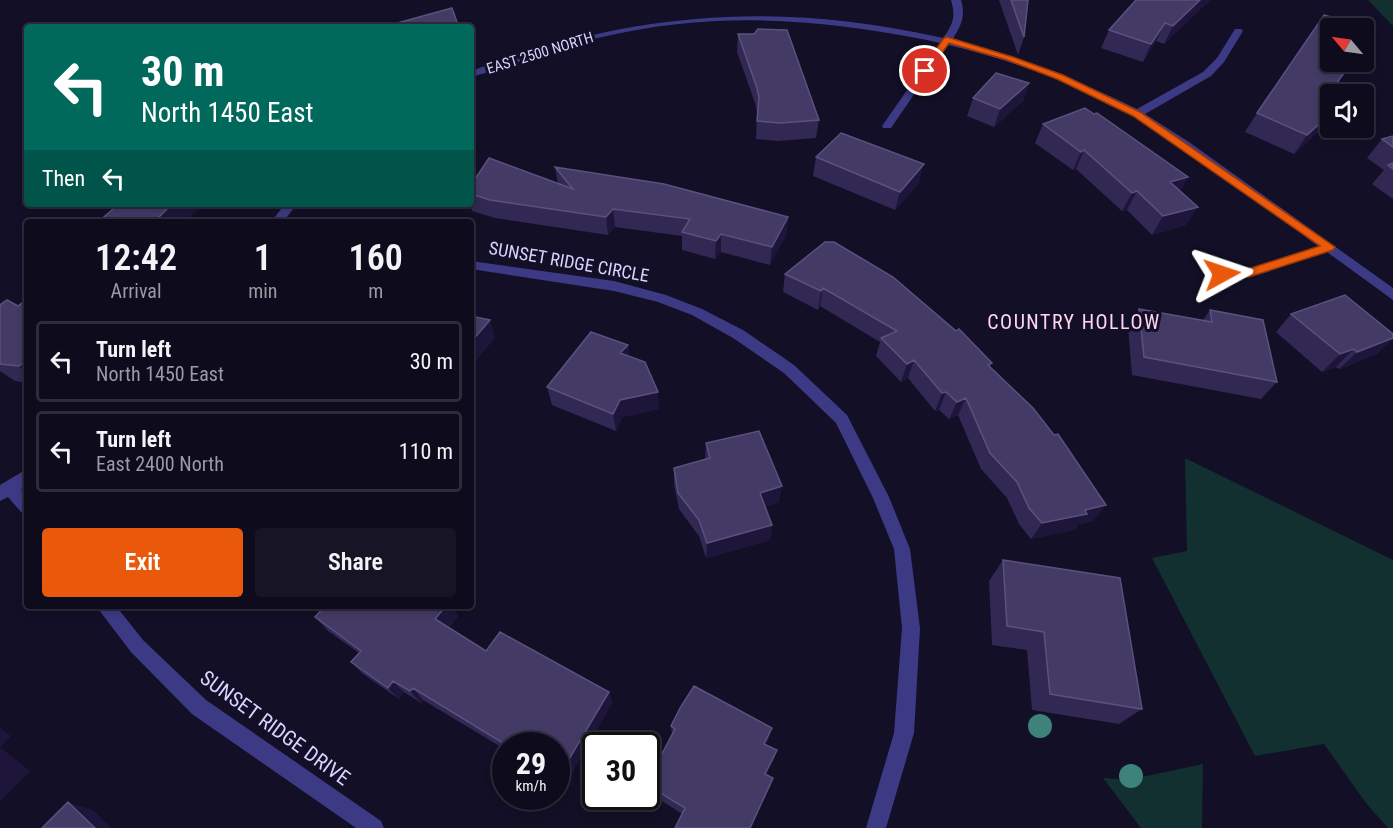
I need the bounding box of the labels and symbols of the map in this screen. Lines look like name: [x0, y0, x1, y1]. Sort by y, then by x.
north arrow: [1320, 18, 1374, 72]
street label: EAST 2500 NORTH: [484, 28, 596, 78]
pin: [899, 45, 950, 96]
street label: SUNSET RIDGE CIRCLE: [487, 237, 651, 286]
position arrow: [1190, 242, 1254, 306]
district label: COUNTRY HOLLOW: [987, 310, 1161, 334]
street label: SUNSET RIDGE DRIVE: [195, 666, 355, 790]
speed limit sign: 30: [582, 732, 660, 810]

